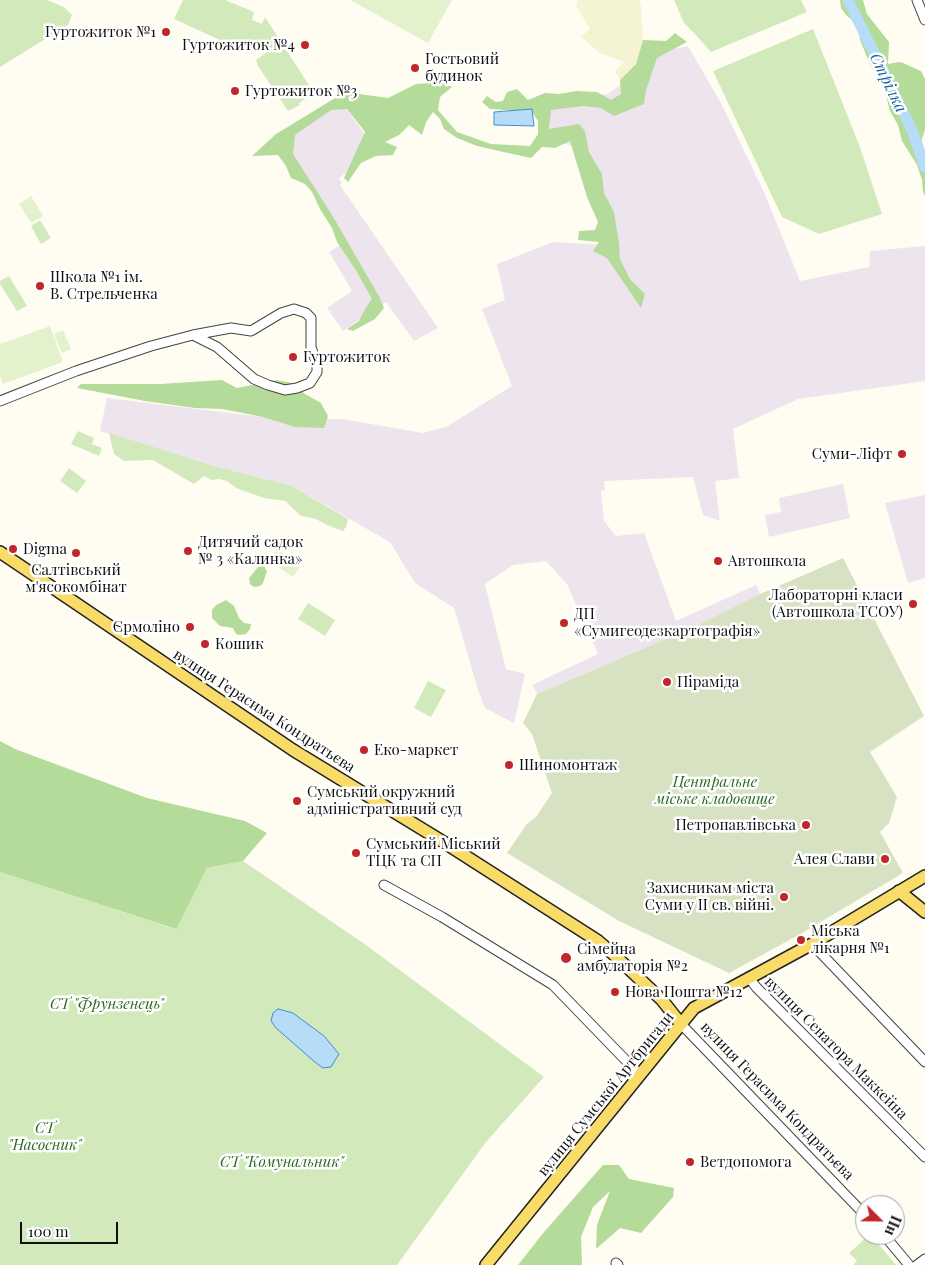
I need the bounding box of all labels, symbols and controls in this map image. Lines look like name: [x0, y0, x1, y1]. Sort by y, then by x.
place label: Гуртожиток №1: [45, 23, 156, 41]
marker: Гуртожиток №1: [160, 26, 172, 38]
place label: Гуртожиток №4: [182, 36, 295, 54]
marker: Гуртожиток №4: [299, 39, 311, 51]
place label: Гостьовий будинок: [425, 50, 499, 85]
water label: Стрілка: [865, 50, 911, 116]
marker: Гостьовий будинок: [409, 62, 421, 74]
place label: Гуртожиток №3: [245, 82, 357, 100]
marker: Гуртожиток №3: [229, 85, 241, 97]
place label: Школа №1 ім. В. Стрельченка: [50, 268, 158, 303]
marker: Школа №1 ім. В. Стрельченка: [34, 280, 46, 292]
place label: Гуртожиток: [303, 348, 390, 366]
marker: Гуртожиток: [287, 351, 299, 363]
place label: Суми-Ліфт: [812, 445, 892, 463]
marker: Суми-Ліфт: [896, 448, 908, 460]
place label: Дитячий садок № 3 «Калинка»: [198, 533, 303, 568]
place label: Digma: [23, 540, 67, 558]
marker: Digma: [7, 543, 19, 555]
marker: Дитячий садок № 3 «Калинка»: [182, 545, 194, 557]
marker: Салтівський м'ясокомбінат: [70, 547, 82, 559]
place label: Автошкола: [728, 552, 806, 570]
marker: Автошкола: [712, 555, 724, 567]
place label: Салтівський м'ясокомбінат: [25, 561, 127, 596]
place label: Лабораторні класи (Автошкола ТСОУ): [769, 586, 903, 621]
marker: Лабораторні класи (Автошкола ТСОУ): [907, 598, 919, 610]
place label: ДП «Сумигеодезкартографія»: [574, 605, 760, 640]
marker: ДП «Сумигеодезкартографія»: [558, 617, 570, 629]
place label: Єрмоліно: [113, 618, 180, 636]
marker: Єрмоліно: [184, 621, 196, 633]
place label: Кошик: [215, 635, 264, 653]
marker: Кошик: [199, 638, 211, 650]
street label: вулиця Герасима Кондратьєва: [170, 645, 358, 777]
place label: Піраміда: [677, 673, 739, 691]
marker: Піраміда: [661, 676, 673, 688]
place label: Еко-маркет: [374, 741, 458, 759]
marker: Еко-маркет: [358, 744, 370, 756]
place label: Шиномонтаж: [519, 756, 617, 774]
marker: Шиномонтаж: [503, 759, 515, 771]
park label: Центральне міське кладовище: [655, 773, 775, 808]
place label: Сумський окружний адміністративний суд: [307, 783, 462, 818]
marker: Сумський окружний адміністративний суд: [291, 795, 303, 807]
place label: Петропавлівська: [675, 816, 796, 834]
marker: Петропавлівська: [800, 819, 812, 831]
place label: Сумський Міський ТЦК та СП: [366, 835, 501, 870]
marker: Сумський Міський ТЦК та СП: [350, 847, 362, 859]
place label: Алея Слави: [794, 850, 875, 868]
marker: Алея Слави: [879, 853, 891, 865]
place label: Захисникам міста Суми у ІІ св. війні.: [645, 879, 774, 914]
marker: Захисникам міста Суми у ІІ св. війні.: [778, 891, 790, 903]
place label: Міська лікарня №1: [811, 922, 890, 957]
marker: Міська лікарня №1: [795, 934, 807, 946]
place label: Сімейна амбулаторія №2: [577, 940, 688, 975]
marker: Сімейна амбулаторія №2: [559, 951, 573, 965]
street label: вулиця Сенатора Маккейна: [761, 973, 911, 1123]
place label: Нова Пошта №12: [625, 983, 742, 1001]
marker: Нова Пошта №12: [609, 986, 621, 998]
park label: СТ "Фрунзенець": [50, 995, 164, 1013]
street label: вулиця Сумської Артбригади: [534, 1008, 678, 1180]
street label: вулиця Герасима Кондратьєва: [697, 1018, 857, 1184]
park label: СТ "Насосник": [8, 1119, 82, 1154]
park label: СТ "Комунальник": [220, 1153, 344, 1171]
place label: Ветдопомога: [700, 1153, 792, 1171]
marker: Ветдопомога: [684, 1156, 696, 1168]
north arrow: [855, 1195, 905, 1245]
scale bar: [22, 1212, 120, 1244]
text: Пн: [881, 1213, 906, 1239]
text: 100 m: [28, 1221, 69, 1241]

